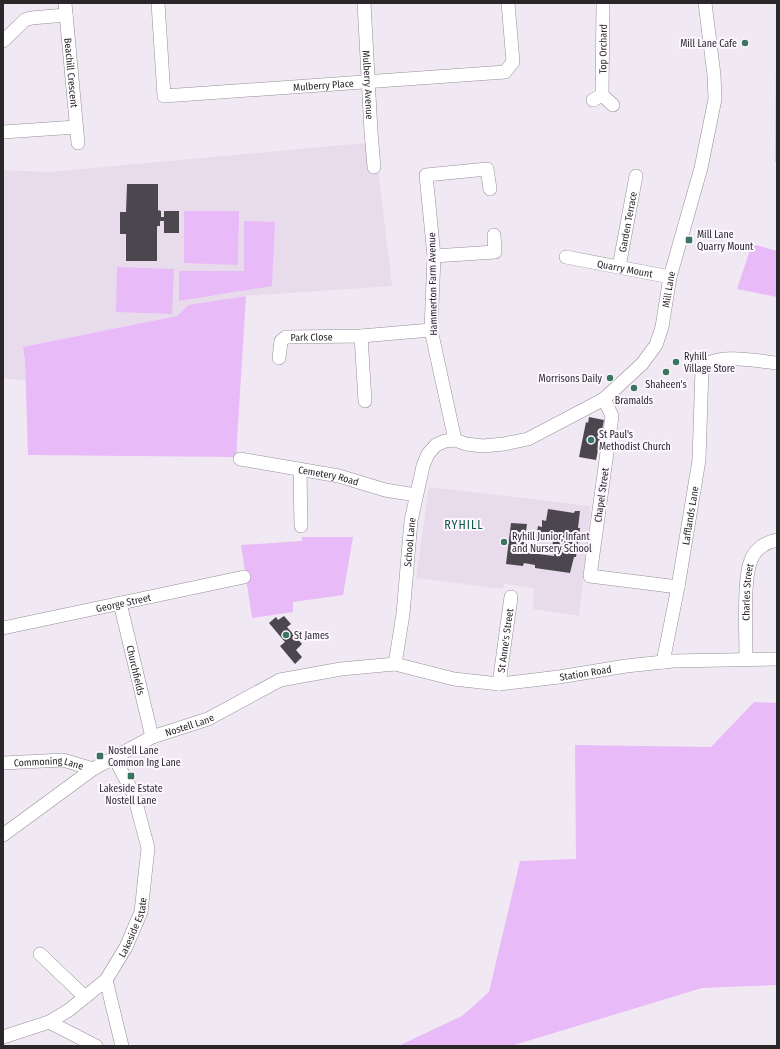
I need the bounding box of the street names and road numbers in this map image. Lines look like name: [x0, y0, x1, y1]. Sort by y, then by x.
street label: Top Orchard: [597, 24, 610, 74]
street label: Beachill Crescent: [61, 37, 80, 109]
street label: Mulberry Avenue: [360, 50, 375, 120]
street label: Mulberry Place: [293, 78, 354, 94]
street label: Garden Terrace: [617, 191, 640, 253]
street label: Hammerton Farm Avenue: [426, 232, 440, 336]
street label: Quarry Mount: [596, 258, 654, 281]
street label: Mill Lane: [660, 270, 678, 309]
street label: Park Close: [290, 331, 333, 344]
street label: Cemetery Road: [297, 464, 360, 489]
street label: Chapel Street: [592, 466, 612, 523]
street label: Lafflands Lane: [680, 485, 702, 546]
street label: School Lane: [402, 516, 419, 567]
street label: Charles Street: [740, 562, 757, 621]
street label: George Street: [95, 592, 153, 615]
street label: St Anne's Street: [496, 607, 516, 673]
street label: Churchfields: [123, 644, 147, 696]
street label: Station Road: [559, 663, 613, 684]
street label: Nostell Lane: [164, 712, 217, 739]
street label: Commoning Lane: [13, 755, 85, 773]
street label: Lakeside Estate: [116, 897, 150, 960]

